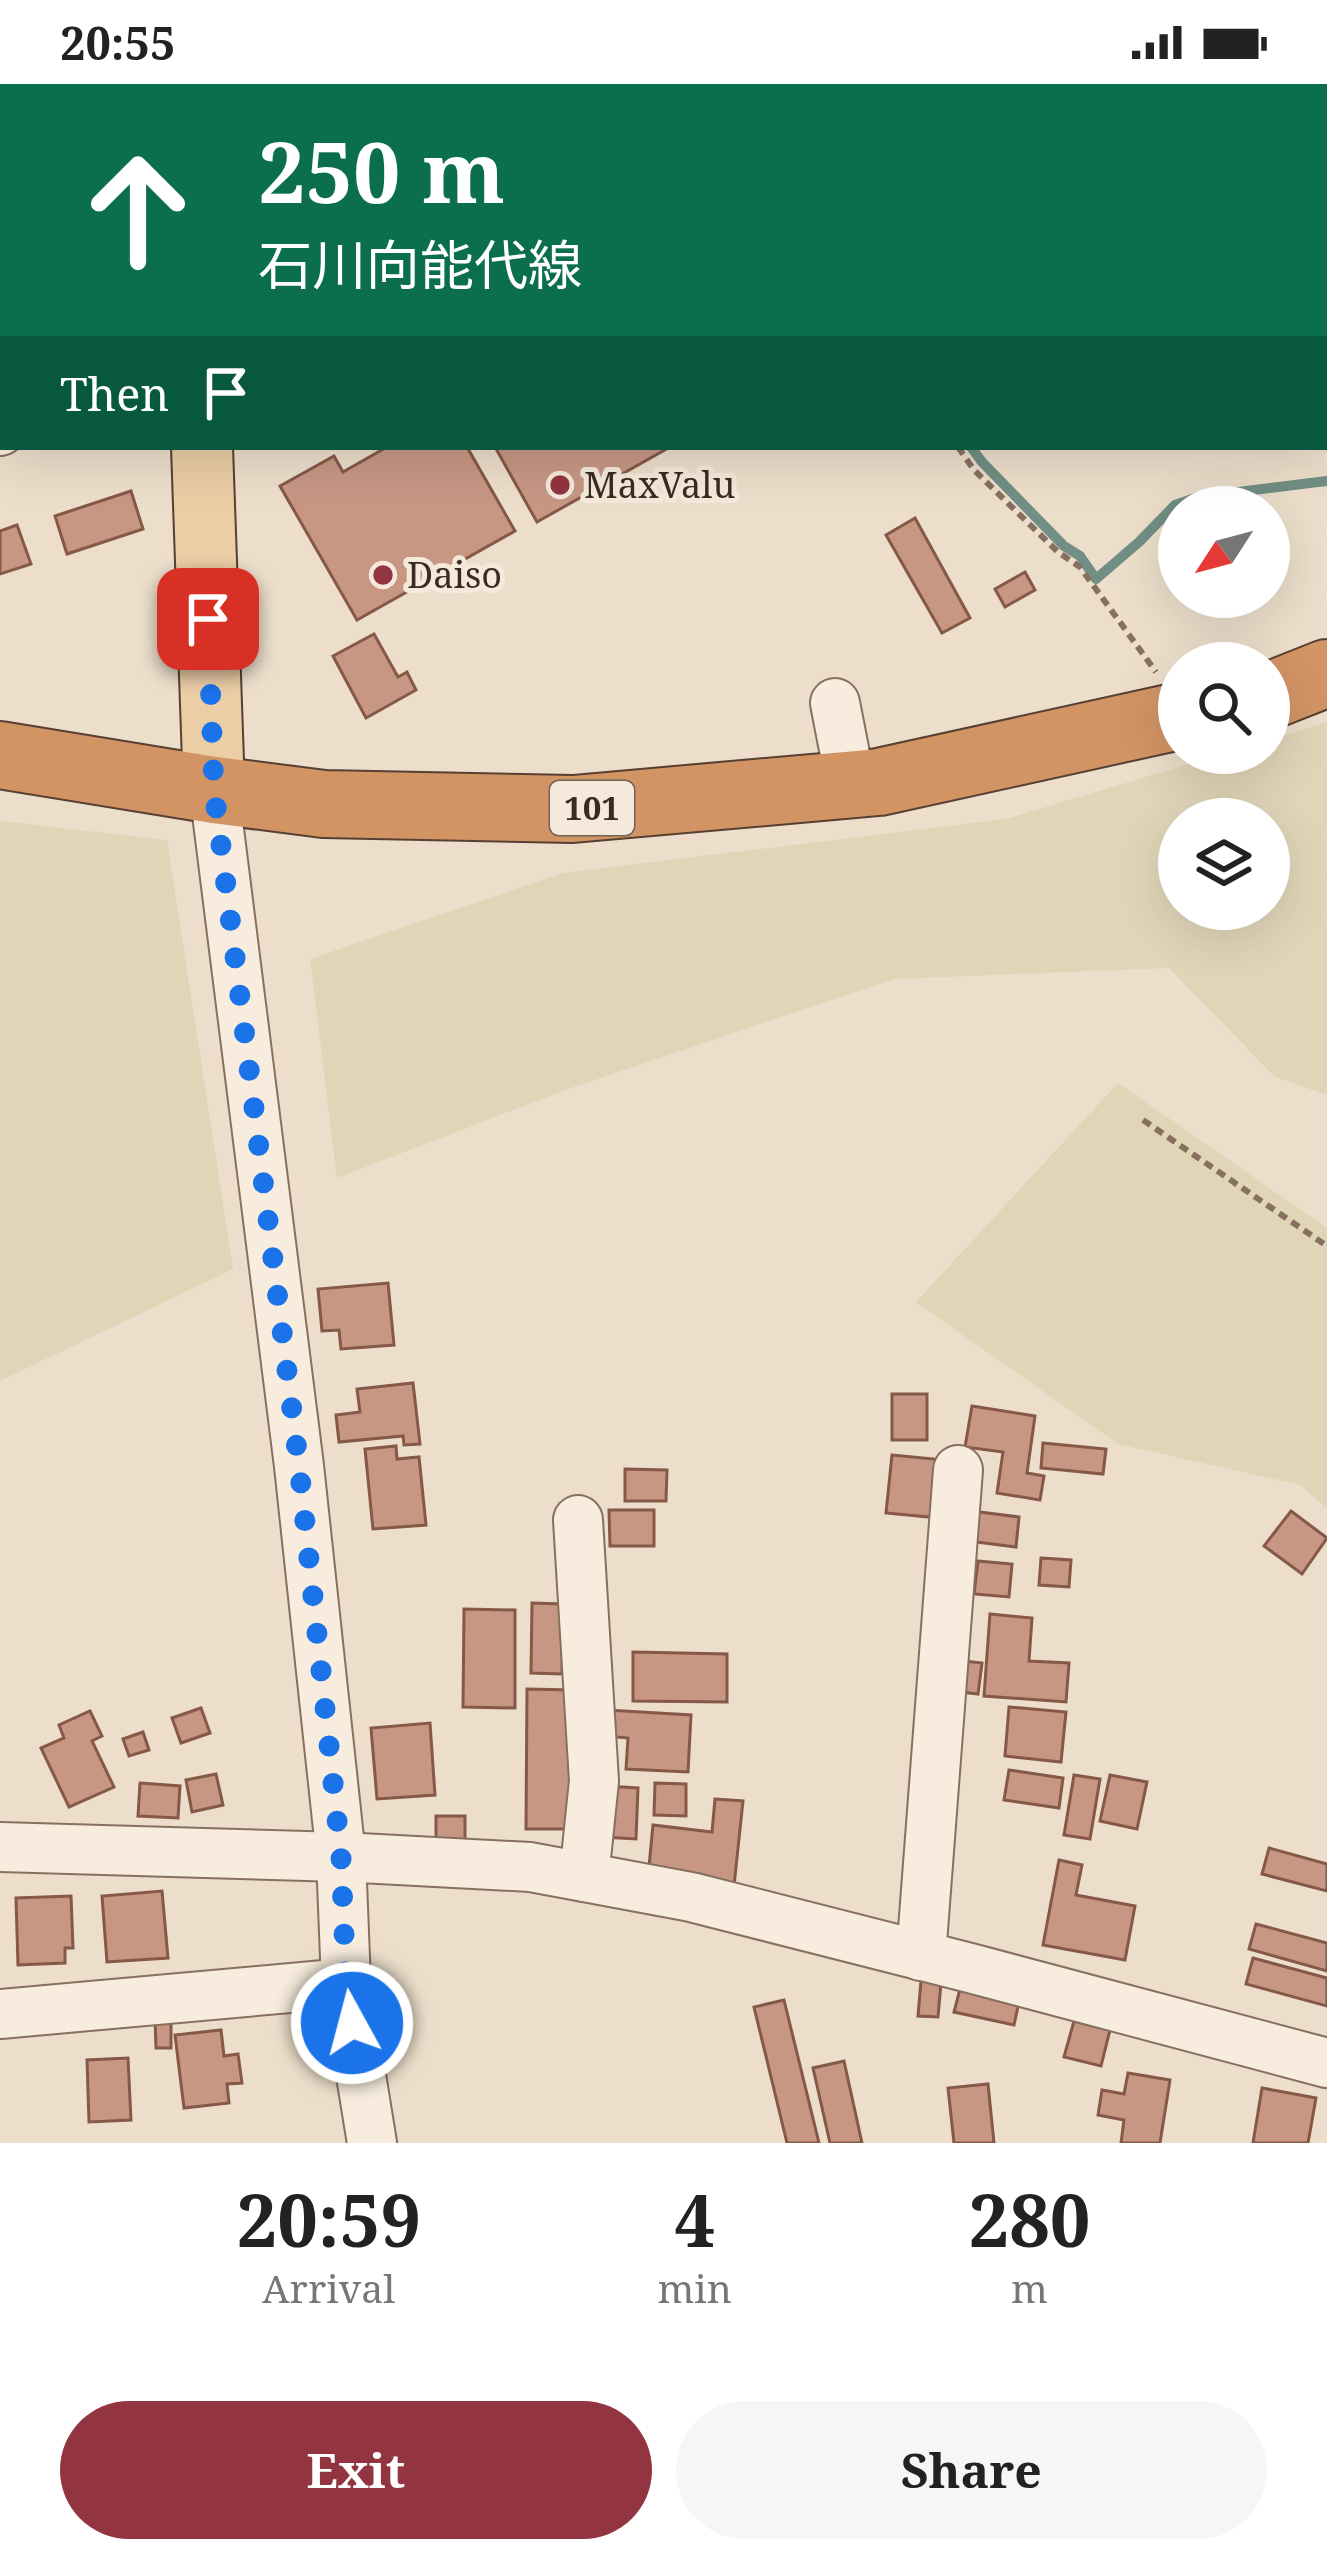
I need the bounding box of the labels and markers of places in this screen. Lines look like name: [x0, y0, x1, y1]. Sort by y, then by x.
place label: MaxValu: [584, 460, 735, 509]
marker: MaxValu: [547, 472, 573, 498]
place label: Daiso: [407, 550, 502, 599]
marker: Daiso: [370, 562, 396, 588]
pin: [157, 568, 259, 670]

